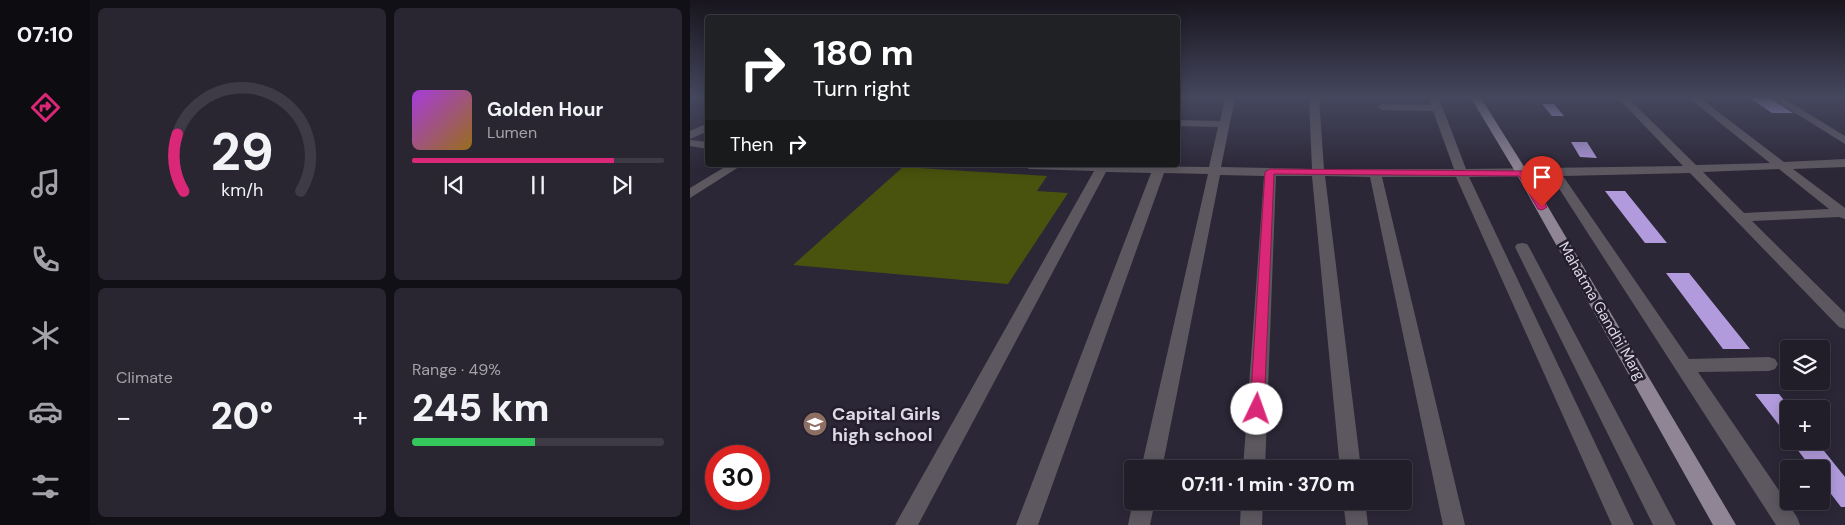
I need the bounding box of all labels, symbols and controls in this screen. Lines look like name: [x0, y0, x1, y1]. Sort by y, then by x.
text: 07:10: [17, 20, 73, 49]
text: 180 m: [813, 30, 914, 76]
icon: right: [730, 35, 795, 100]
text: Turn right: [813, 74, 910, 103]
icon: directions: [28, 90, 63, 125]
text: Golden Hour: [487, 97, 603, 122]
text: 29: [211, 118, 273, 186]
text: Lumen: [487, 122, 537, 143]
icon: right: [783, 130, 811, 158]
text: Then: [730, 132, 773, 157]
pin: [1521, 156, 1563, 207]
icon: arrive: [1528, 163, 1556, 191]
icon: music: [28, 166, 63, 201]
icon: previous: [440, 171, 468, 199]
icon: pause: [524, 171, 552, 199]
icon: next: [608, 171, 636, 199]
text: km/h: [221, 178, 263, 202]
street label: Mahatma Gandhi Marg: [1554, 238, 1650, 384]
icon: phone: [28, 242, 63, 277]
icon: climate: [28, 318, 63, 353]
map controls: [1780, 340, 1830, 510]
button: layers: [1780, 340, 1830, 390]
text: Range · 49%: [412, 359, 501, 380]
text: Climate: [116, 367, 173, 388]
position arrow: [1230, 382, 1282, 434]
text: 245 km: [412, 383, 549, 433]
text: 20°: [211, 391, 273, 441]
icon: car: [28, 394, 63, 429]
text: −: [116, 399, 131, 436]
text: +: [353, 399, 368, 436]
button: +: [1780, 400, 1830, 450]
place label: Capital Girls high school: [832, 402, 941, 447]
school or university icon: Capital Girls high school: [802, 411, 828, 437]
speed limit sign: 30: [705, 445, 770, 510]
button: −: [1780, 460, 1830, 510]
icon: filters: [28, 469, 63, 504]
text: 07:11 · 1 min · 370 m: [1181, 472, 1355, 497]

